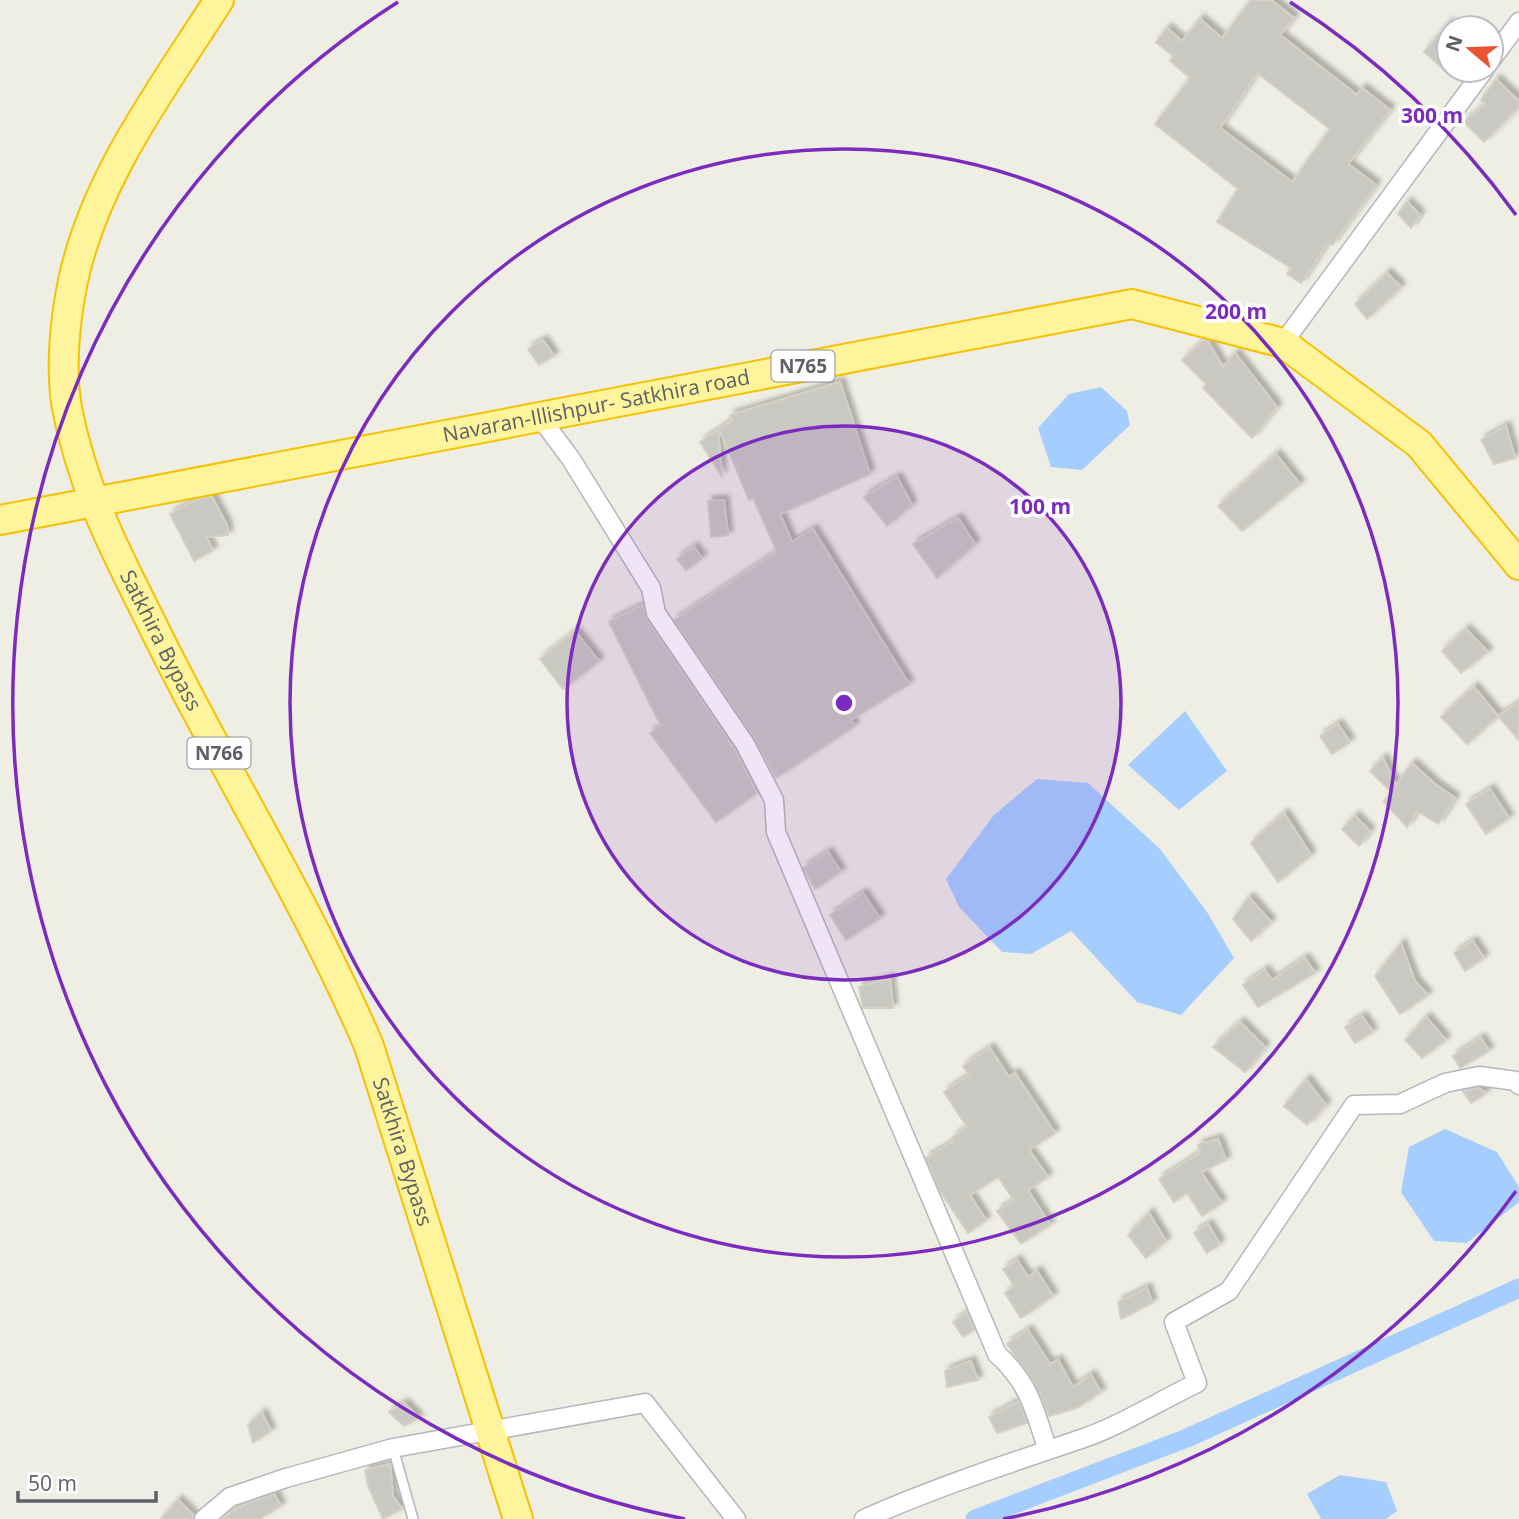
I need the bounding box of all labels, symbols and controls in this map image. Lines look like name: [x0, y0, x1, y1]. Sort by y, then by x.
north arrow: [1435, 14, 1505, 84]
text: N: [1439, 32, 1469, 55]
text: 300 m: [1401, 101, 1463, 129]
text: 200 m: [1205, 297, 1267, 325]
road number: N765: [772, 350, 834, 382]
street label: Navaran-Illishpur- Satkhira road: [440, 362, 752, 448]
text: 100 m: [1009, 492, 1071, 520]
street label: Satkhira Bypass: [114, 565, 209, 715]
centre of rings: [832, 691, 856, 715]
road number: N766: [188, 738, 250, 768]
street label: Satkhira Bypass: [367, 1074, 440, 1229]
scale bar: [18, 1460, 156, 1504]
text: 50 m: [28, 1469, 77, 1497]

